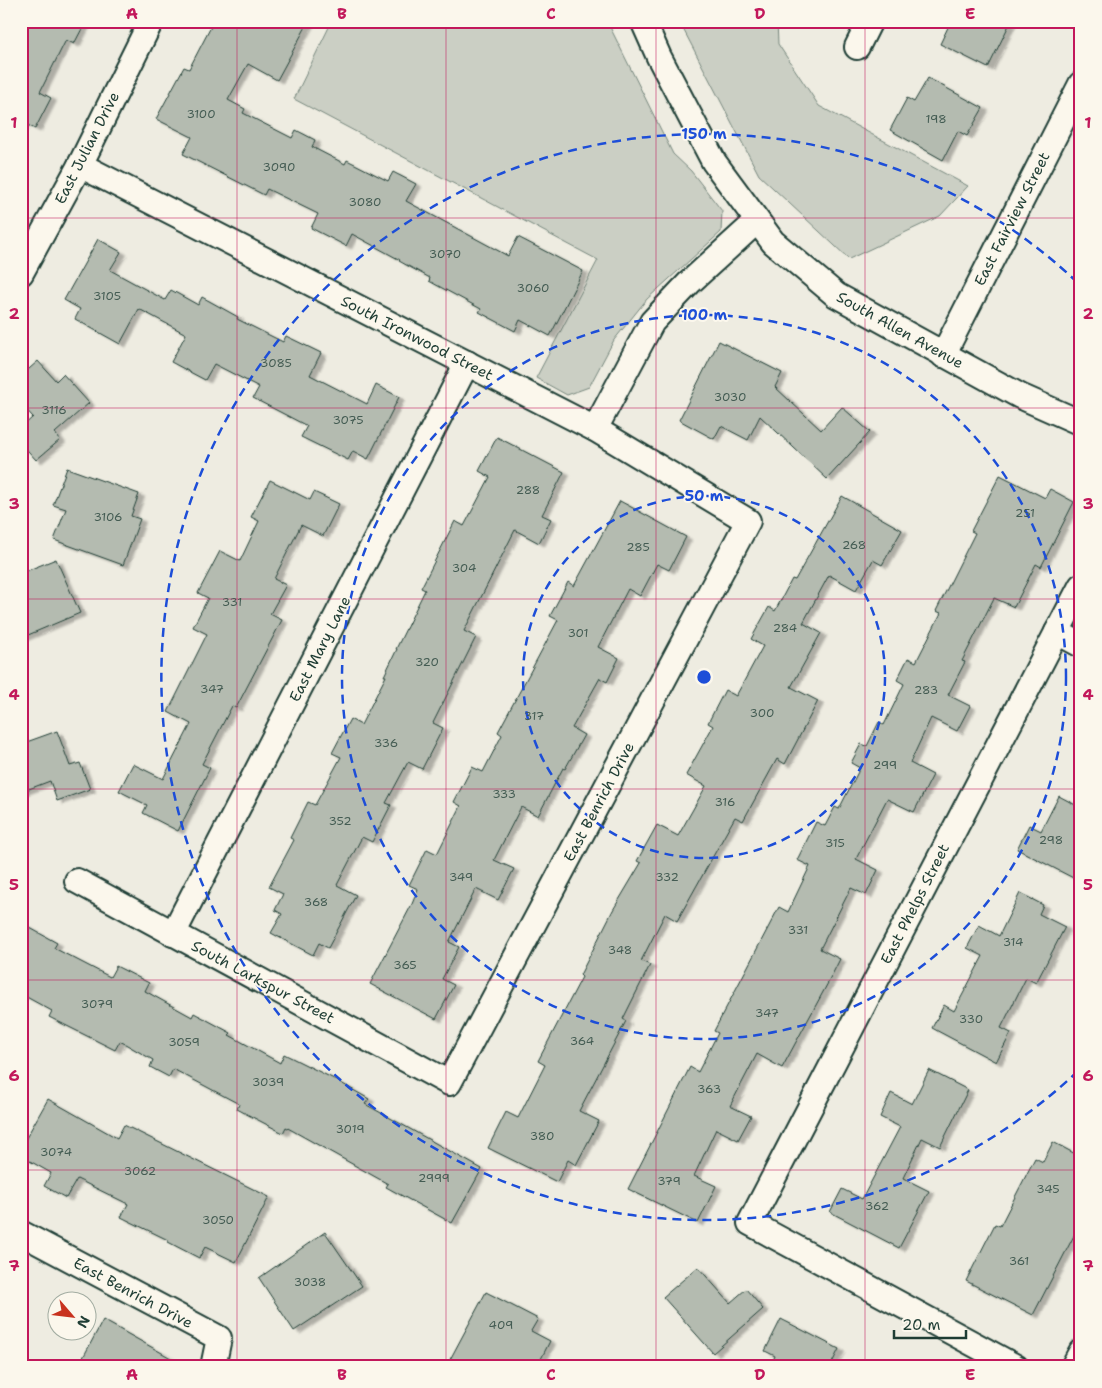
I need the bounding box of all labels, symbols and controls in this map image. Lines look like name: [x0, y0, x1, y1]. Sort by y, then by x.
text: A: [126, 3, 138, 24]
text: B: [337, 3, 347, 24]
text: C: [546, 3, 556, 24]
text: D: [754, 3, 766, 24]
text: E: [965, 3, 975, 24]
street label: East Julian Drive: [50, 88, 124, 208]
house number: 3100: [186, 106, 216, 122]
house number: 198: [925, 111, 947, 127]
text: 1: [10, 112, 18, 133]
text: 1: [1084, 112, 1092, 133]
text: 150 m: [681, 124, 727, 144]
street label: East Fairview Street: [970, 149, 1054, 289]
house number: 3090: [263, 159, 295, 175]
house number: 3080: [349, 194, 381, 210]
house number: 3070: [429, 246, 461, 262]
house number: 3060: [517, 280, 549, 296]
street label: South Allen Avenue: [833, 287, 967, 373]
house number: 3105: [93, 288, 121, 304]
street label: South Ironwood Street: [337, 291, 497, 385]
text: 2: [8, 303, 20, 324]
text: 2: [1082, 303, 1094, 324]
text: 100 m: [681, 305, 727, 325]
house number: 3085: [260, 355, 292, 371]
house number: 3030: [714, 389, 746, 405]
house number: 3116: [41, 402, 67, 418]
house number: 3075: [332, 412, 364, 428]
house number: 288: [516, 482, 540, 498]
text: 50 m: [685, 486, 724, 506]
text: 3: [8, 493, 20, 514]
text: 3: [1082, 493, 1094, 514]
house number: 251: [1015, 505, 1035, 521]
house number: 3106: [93, 509, 123, 525]
house number: 268: [842, 537, 866, 553]
house number: 285: [626, 539, 650, 555]
house number: 304: [452, 560, 476, 576]
street label: East Mary Lane: [285, 593, 355, 705]
house number: 331: [222, 594, 242, 610]
house number: 284: [773, 620, 797, 636]
house number: 301: [567, 625, 589, 641]
house number: 320: [415, 654, 439, 670]
centre of rings: [695, 668, 713, 686]
house number: 347: [200, 681, 224, 697]
house number: 283: [914, 682, 938, 698]
text: 4: [8, 684, 20, 705]
text: 4: [1082, 684, 1094, 705]
house number: 300: [750, 705, 774, 721]
house number: 317: [524, 708, 544, 724]
house number: 336: [374, 735, 398, 751]
street label: East Benrich Drive: [559, 739, 639, 865]
house number: 299: [873, 757, 897, 773]
house number: 333: [492, 786, 516, 802]
house number: 316: [715, 794, 735, 810]
house number: 352: [328, 813, 352, 829]
house number: 298: [1039, 832, 1063, 848]
house number: 315: [825, 835, 845, 851]
street label: East Phelps Street: [876, 840, 954, 968]
house number: 349: [449, 869, 473, 885]
house number: 332: [655, 869, 679, 885]
text: 5: [9, 874, 19, 895]
text: 5: [1083, 874, 1093, 895]
house number: 368: [304, 894, 328, 910]
house number: 331: [788, 922, 808, 938]
house number: 314: [1003, 934, 1023, 950]
street label: South Larkspur Street: [188, 936, 338, 1028]
house number: 348: [608, 942, 632, 958]
house number: 365: [393, 957, 417, 973]
house number: 3079: [81, 996, 113, 1012]
house number: 347: [755, 1005, 779, 1021]
house number: 330: [959, 1011, 983, 1027]
house number: 364: [570, 1033, 594, 1049]
house number: 3059: [168, 1034, 200, 1050]
text: 6: [8, 1065, 20, 1086]
text: 6: [1082, 1065, 1094, 1086]
house number: 3039: [252, 1074, 284, 1090]
house number: 363: [697, 1081, 721, 1097]
house number: 3019: [335, 1121, 365, 1137]
house number: 380: [530, 1128, 554, 1144]
house number: 3074: [40, 1144, 72, 1160]
house number: 3062: [124, 1163, 156, 1179]
house number: 2999: [418, 1170, 450, 1186]
house number: 379: [657, 1173, 681, 1189]
house number: 345: [1036, 1181, 1060, 1197]
house number: 362: [865, 1198, 889, 1214]
house number: 3050: [202, 1212, 234, 1228]
street label: East Benrich Drive: [70, 1253, 196, 1333]
house number: 361: [1009, 1253, 1029, 1269]
text: 7: [8, 1255, 20, 1276]
text: 7: [1082, 1255, 1094, 1276]
house number: 3038: [294, 1274, 326, 1290]
north arrow: [48, 1290, 98, 1340]
scale bar: [894, 1308, 967, 1340]
text: N: [73, 1313, 94, 1331]
text: 20 m: [902, 1315, 941, 1335]
house number: 409: [489, 1317, 513, 1333]
text: A: [126, 1364, 138, 1385]
text: B: [337, 1364, 347, 1385]
text: C: [546, 1364, 556, 1385]
text: D: [754, 1364, 766, 1385]
text: E: [965, 1364, 975, 1385]

